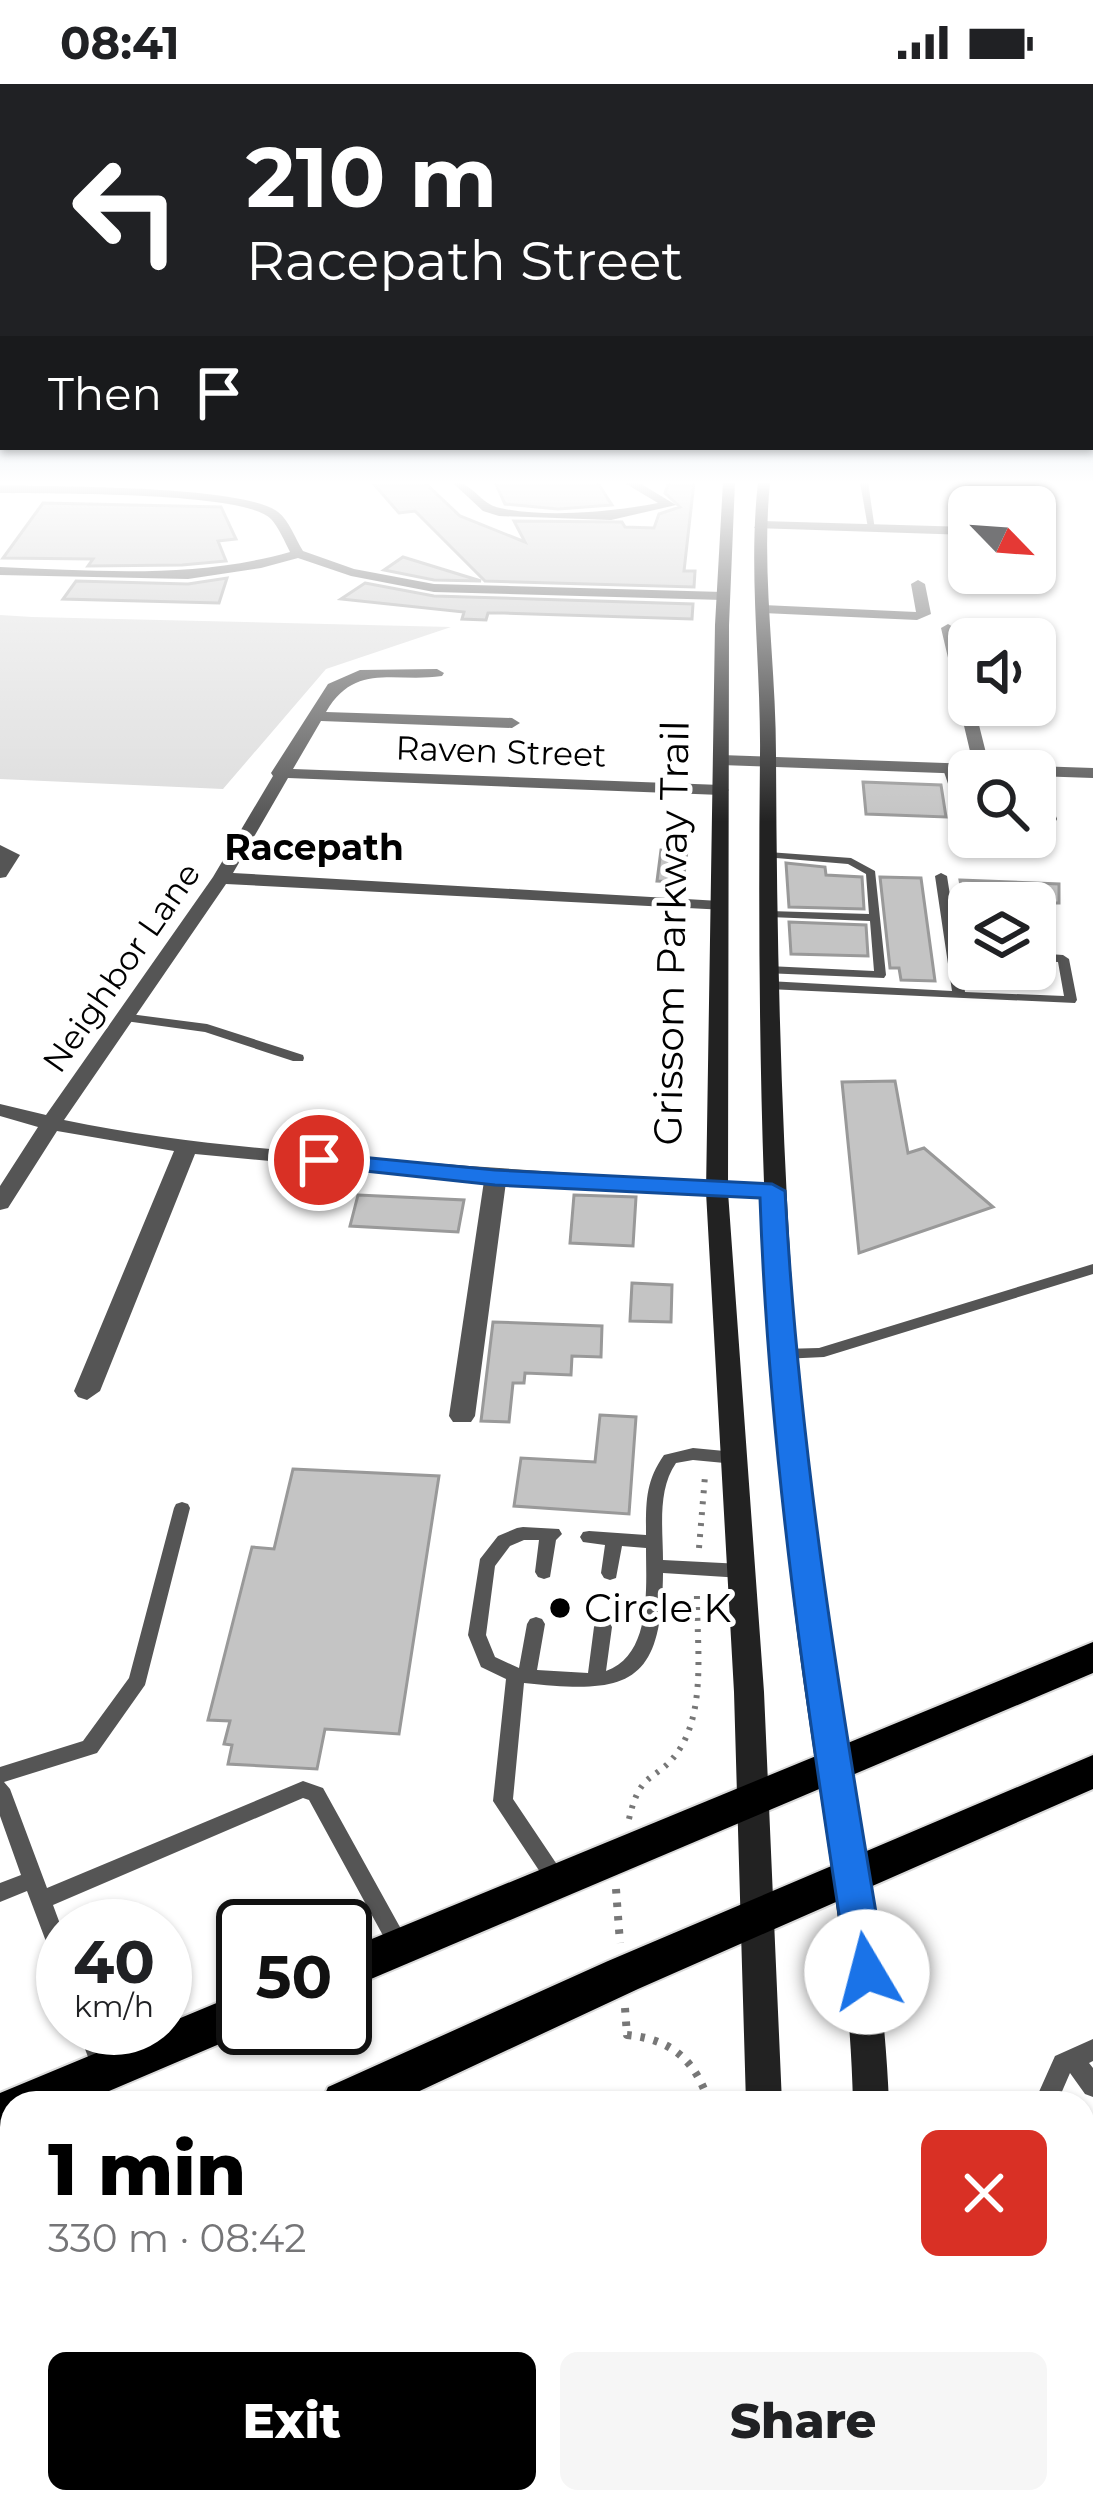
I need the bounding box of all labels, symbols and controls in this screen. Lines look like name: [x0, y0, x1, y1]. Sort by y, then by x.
text: 08:41: [60, 15, 180, 70]
text: 210 m: [246, 126, 497, 228]
icon: left: [48, 132, 204, 288]
text: Racepath Street: [246, 228, 683, 294]
icon: arrive: [186, 360, 252, 426]
text: Then: [48, 366, 162, 421]
north arrow: [948, 486, 1056, 594]
map controls: [948, 486, 1056, 990]
button: sound: [948, 618, 1056, 726]
street label: Grissom Parkway Trail: [643, 720, 699, 1146]
street label: Raven Street: [395, 727, 607, 775]
button: search: [948, 750, 1056, 858]
district label: Racepath: [224, 825, 404, 869]
street label: Neighbor Lane: [34, 855, 208, 1079]
button: layers: [948, 882, 1056, 990]
pin: [268, 1109, 370, 1211]
icon: arrive: [286, 1127, 352, 1193]
place label: Circle K: [584, 1584, 731, 1632]
marker: Circle K: [547, 1595, 573, 1621]
speed limit sign: 50: [216, 1899, 372, 2055]
position arrow: [804, 1909, 930, 2035]
text: 40: [73, 1925, 155, 1998]
text: km/h: [74, 1988, 154, 2025]
text: 1 min: [48, 2125, 246, 2213]
button: close: [921, 2130, 1047, 2256]
text: 330 m · 08:42: [48, 2214, 306, 2262]
button: Exit: [48, 2352, 536, 2490]
button: Share: [560, 2352, 1047, 2490]

